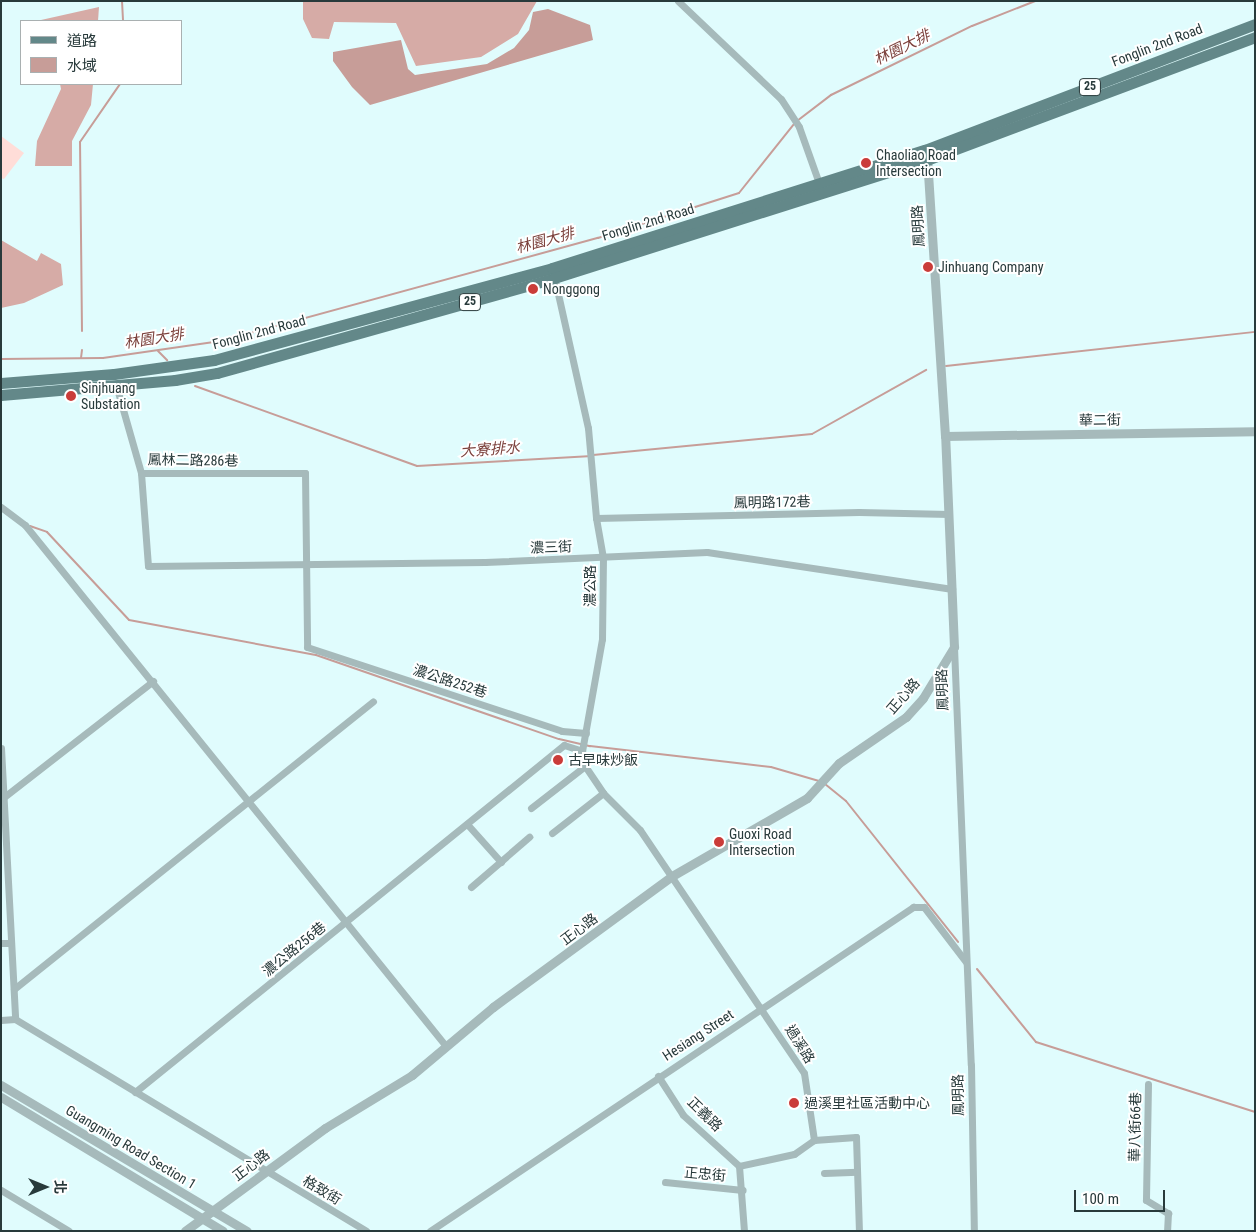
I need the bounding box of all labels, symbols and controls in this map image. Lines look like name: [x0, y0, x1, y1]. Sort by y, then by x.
legend: [20, 20, 182, 85]
street label: Fonglin 2nd Road: [1109, 20, 1205, 70]
water label: 林園大排: [871, 27, 933, 69]
text: 道路: [67, 32, 97, 50]
text: 水域: [67, 57, 97, 75]
road number: 25: [1079, 77, 1101, 96]
place label: Chaoliao Road Intersection: [876, 147, 956, 180]
marker: Chaoliao Road Intersection: [860, 157, 872, 169]
street label: Fonglin 2nd Road: [600, 200, 696, 244]
street label: 鳳明路: [909, 205, 927, 247]
water label: 林園大排: [514, 225, 576, 257]
place label: Jinhuang Company: [938, 259, 1044, 275]
marker: Jinhuang Company: [922, 261, 934, 273]
place label: Nonggong: [543, 281, 600, 297]
marker: Nonggong: [527, 283, 539, 295]
road number: 25: [459, 292, 481, 312]
street label: Fonglin 2nd Road: [211, 312, 307, 352]
water label: 林園大排: [123, 325, 185, 353]
place label: Sinjhuang Substation: [81, 380, 140, 412]
marker: Sinjhuang Substation: [65, 390, 77, 402]
street label: 華二街: [1079, 411, 1121, 429]
water label: 大寮排水: [459, 439, 521, 461]
street label: 鳳林二路286巷: [147, 451, 239, 469]
street label: 鳳明路172巷: [733, 493, 811, 511]
street label: 濃三街: [530, 538, 572, 556]
street label: 濃公路: [582, 565, 598, 607]
street label: 濃公路252巷: [411, 661, 489, 701]
street label: 鳳明路: [933, 669, 951, 711]
street label: 正心路: [883, 675, 923, 717]
place label: 古早味炒飯: [568, 752, 638, 768]
marker: 古早味炒飯: [552, 754, 564, 766]
place label: Guoxi Road Intersection: [729, 826, 795, 859]
marker: Guoxi Road Intersection: [713, 836, 725, 848]
street label: 正心路: [557, 910, 601, 948]
street label: 濃公路256巷: [259, 918, 329, 980]
street label: Hesiang Street: [659, 1006, 737, 1064]
street label: 過溪路: [782, 1022, 818, 1066]
street label: 鳳明路: [949, 1074, 967, 1116]
street label: 華八街66巷: [1126, 1092, 1144, 1162]
street label: 正義路: [684, 1093, 726, 1135]
place label: 過溪里社區活動中心: [804, 1095, 930, 1111]
marker: 過溪里社區活動中心: [788, 1097, 800, 1109]
street label: Guangming Road Section 1: [63, 1101, 199, 1193]
street label: 正心路: [229, 1146, 273, 1184]
north arrow: [20, 1162, 70, 1212]
street label: 正忠街: [683, 1164, 727, 1184]
street label: 格致街: [300, 1172, 344, 1208]
text: 北: [52, 1180, 68, 1194]
scale bar: [1076, 1180, 1167, 1212]
text: 100 m: [1082, 1190, 1119, 1208]

